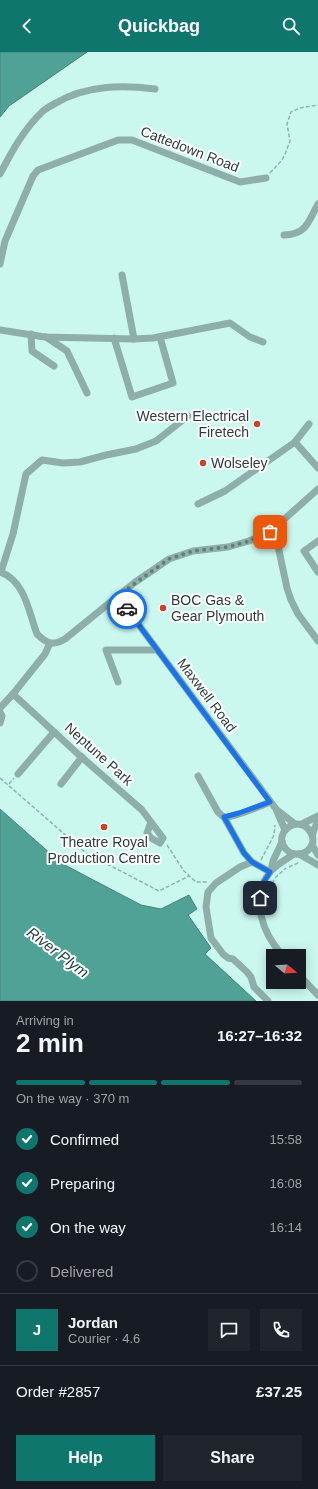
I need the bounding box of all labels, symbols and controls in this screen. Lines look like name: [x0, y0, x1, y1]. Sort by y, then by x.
icon: back: [16, 15, 38, 37]
icon: search: [280, 15, 302, 37]
text: Quickbag: [118, 16, 200, 36]
street label: Cattedown Road: [138, 123, 242, 175]
place label: Western Electrical Firetech: [136, 408, 249, 440]
marker: Western Electrical Firetech: [252, 419, 262, 429]
place label: Wolseley: [211, 455, 268, 471]
marker: Wolseley: [198, 458, 208, 468]
pin: [253, 515, 287, 549]
icon: bag: [259, 521, 281, 543]
courier: [107, 589, 147, 629]
place label: BOC Gas & Gear Plymouth: [171, 592, 264, 624]
icon: car: [116, 598, 138, 620]
marker: BOC Gas & Gear Plymouth: [158, 603, 168, 613]
street label: Maxwell Road: [174, 655, 240, 735]
street label: Neptune Park: [62, 719, 137, 789]
marker: Theatre Royal Production Centre: [99, 822, 109, 832]
place label: Theatre Royal Production Centre: [48, 834, 161, 866]
pin: [243, 881, 277, 915]
icon: home: [249, 887, 271, 909]
water label: River Plym: [24, 923, 92, 981]
north arrow: [266, 949, 306, 989]
map controls: [266, 949, 306, 989]
text: Arriving in: [16, 1013, 74, 1028]
text: 16:27–16:32: [217, 1027, 302, 1044]
text: 2 min: [16, 1028, 84, 1058]
text: On the way · 370 m: [16, 1091, 129, 1106]
icon: check: [16, 1128, 38, 1150]
text: Confirmed: [50, 1131, 119, 1148]
text: 15:58: [269, 1132, 302, 1147]
icon: check: [16, 1172, 38, 1194]
text: Preparing: [50, 1175, 115, 1192]
text: 16:08: [269, 1176, 302, 1191]
icon: check: [16, 1216, 38, 1238]
text: On the way: [50, 1219, 126, 1236]
text: 16:14: [269, 1220, 302, 1235]
text: Delivered: [50, 1263, 113, 1280]
button: chat: [208, 1309, 250, 1351]
button: phone: [260, 1309, 302, 1351]
text: Jordan: [68, 1314, 118, 1331]
text: J: [33, 1321, 41, 1338]
text: Courier · 4.6: [68, 1331, 140, 1346]
text: Order #2857: [16, 1383, 100, 1400]
text: £37.25: [256, 1383, 302, 1400]
button: Help: [16, 1435, 155, 1481]
button: Share: [163, 1435, 302, 1481]

